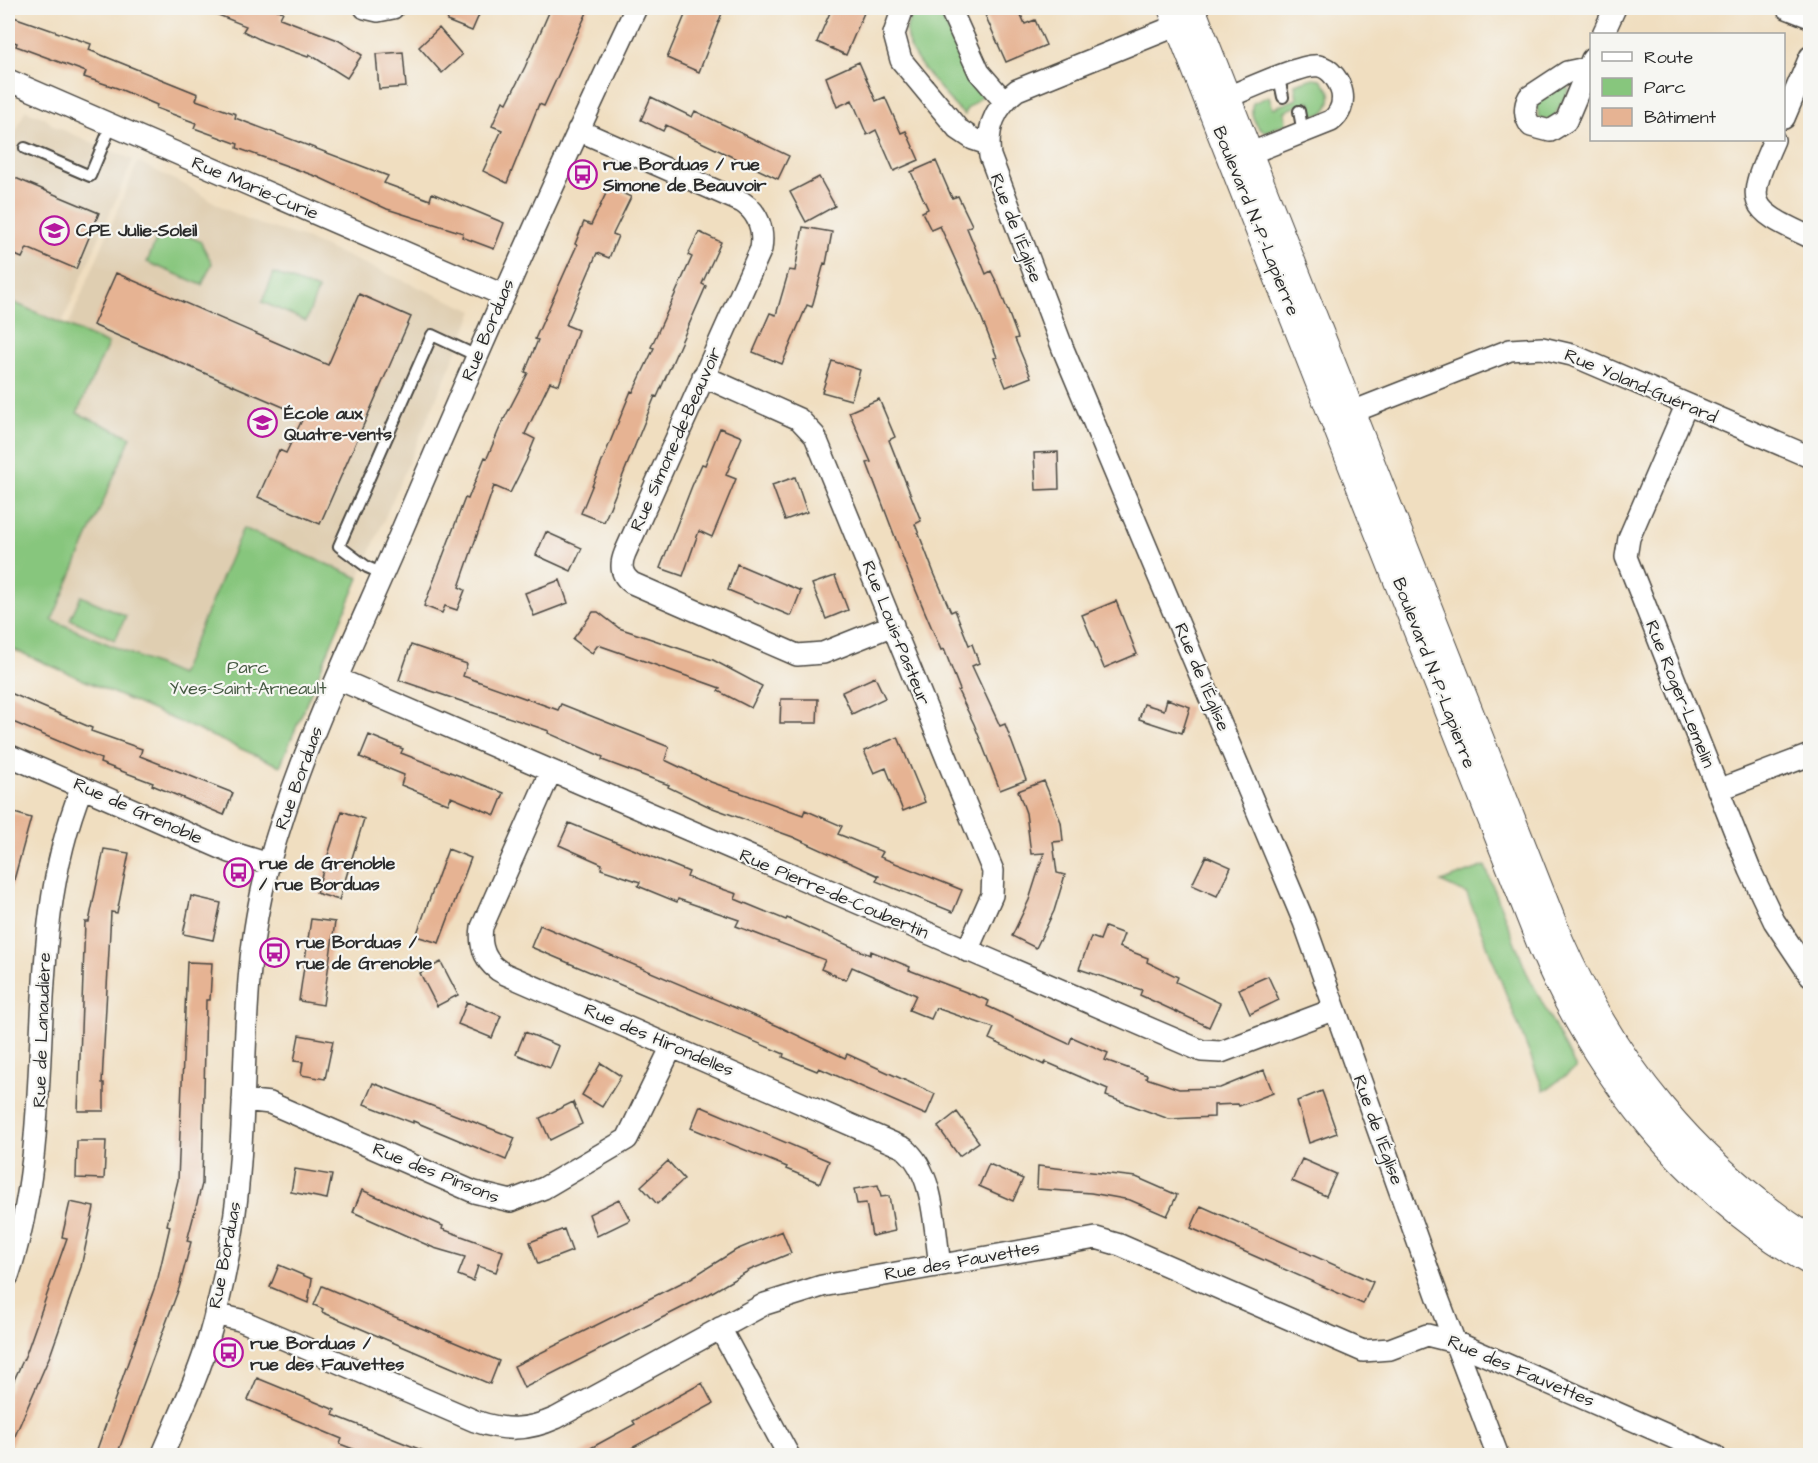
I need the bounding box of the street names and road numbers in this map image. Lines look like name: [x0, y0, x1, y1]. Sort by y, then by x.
street label: Boulevard N.-P.-Lapierre: [1207, 123, 1306, 320]
street label: Rue Marie-Curie: [188, 150, 322, 226]
street label: Rue de l'Église: [983, 170, 1048, 287]
street label: Rue Borduas: [455, 275, 521, 385]
street label: Rue Yoland-Guérard: [1561, 342, 1721, 430]
street label: Rue Simone-de-Beauvoir: [624, 343, 728, 535]
street label: Rue Louis-Pasteur: [856, 557, 936, 709]
street label: Boulevard N.-P.-Lapierre: [1386, 574, 1482, 772]
street label: Rue Roger-Lemelin: [1638, 617, 1721, 772]
street label: Rue de l'Église: [1167, 619, 1236, 735]
street label: Rue Borduas: [269, 723, 329, 833]
street label: Rue de Grenoble: [69, 771, 207, 851]
street label: Rue Pierre-de-Coubertin: [735, 843, 933, 945]
street label: Rue de Lanaudière: [27, 952, 57, 1108]
street label: Rue des Hirondelles: [580, 997, 738, 1083]
street label: Rue de l'Église: [1346, 1072, 1410, 1189]
street label: Rue des Pinsons: [369, 1136, 503, 1210]
street label: Rue Borduas: [202, 1199, 248, 1311]
street label: Rue des Fauvettes: [882, 1235, 1042, 1287]
street label: Rue des Fauvettes: [1444, 1329, 1598, 1413]

